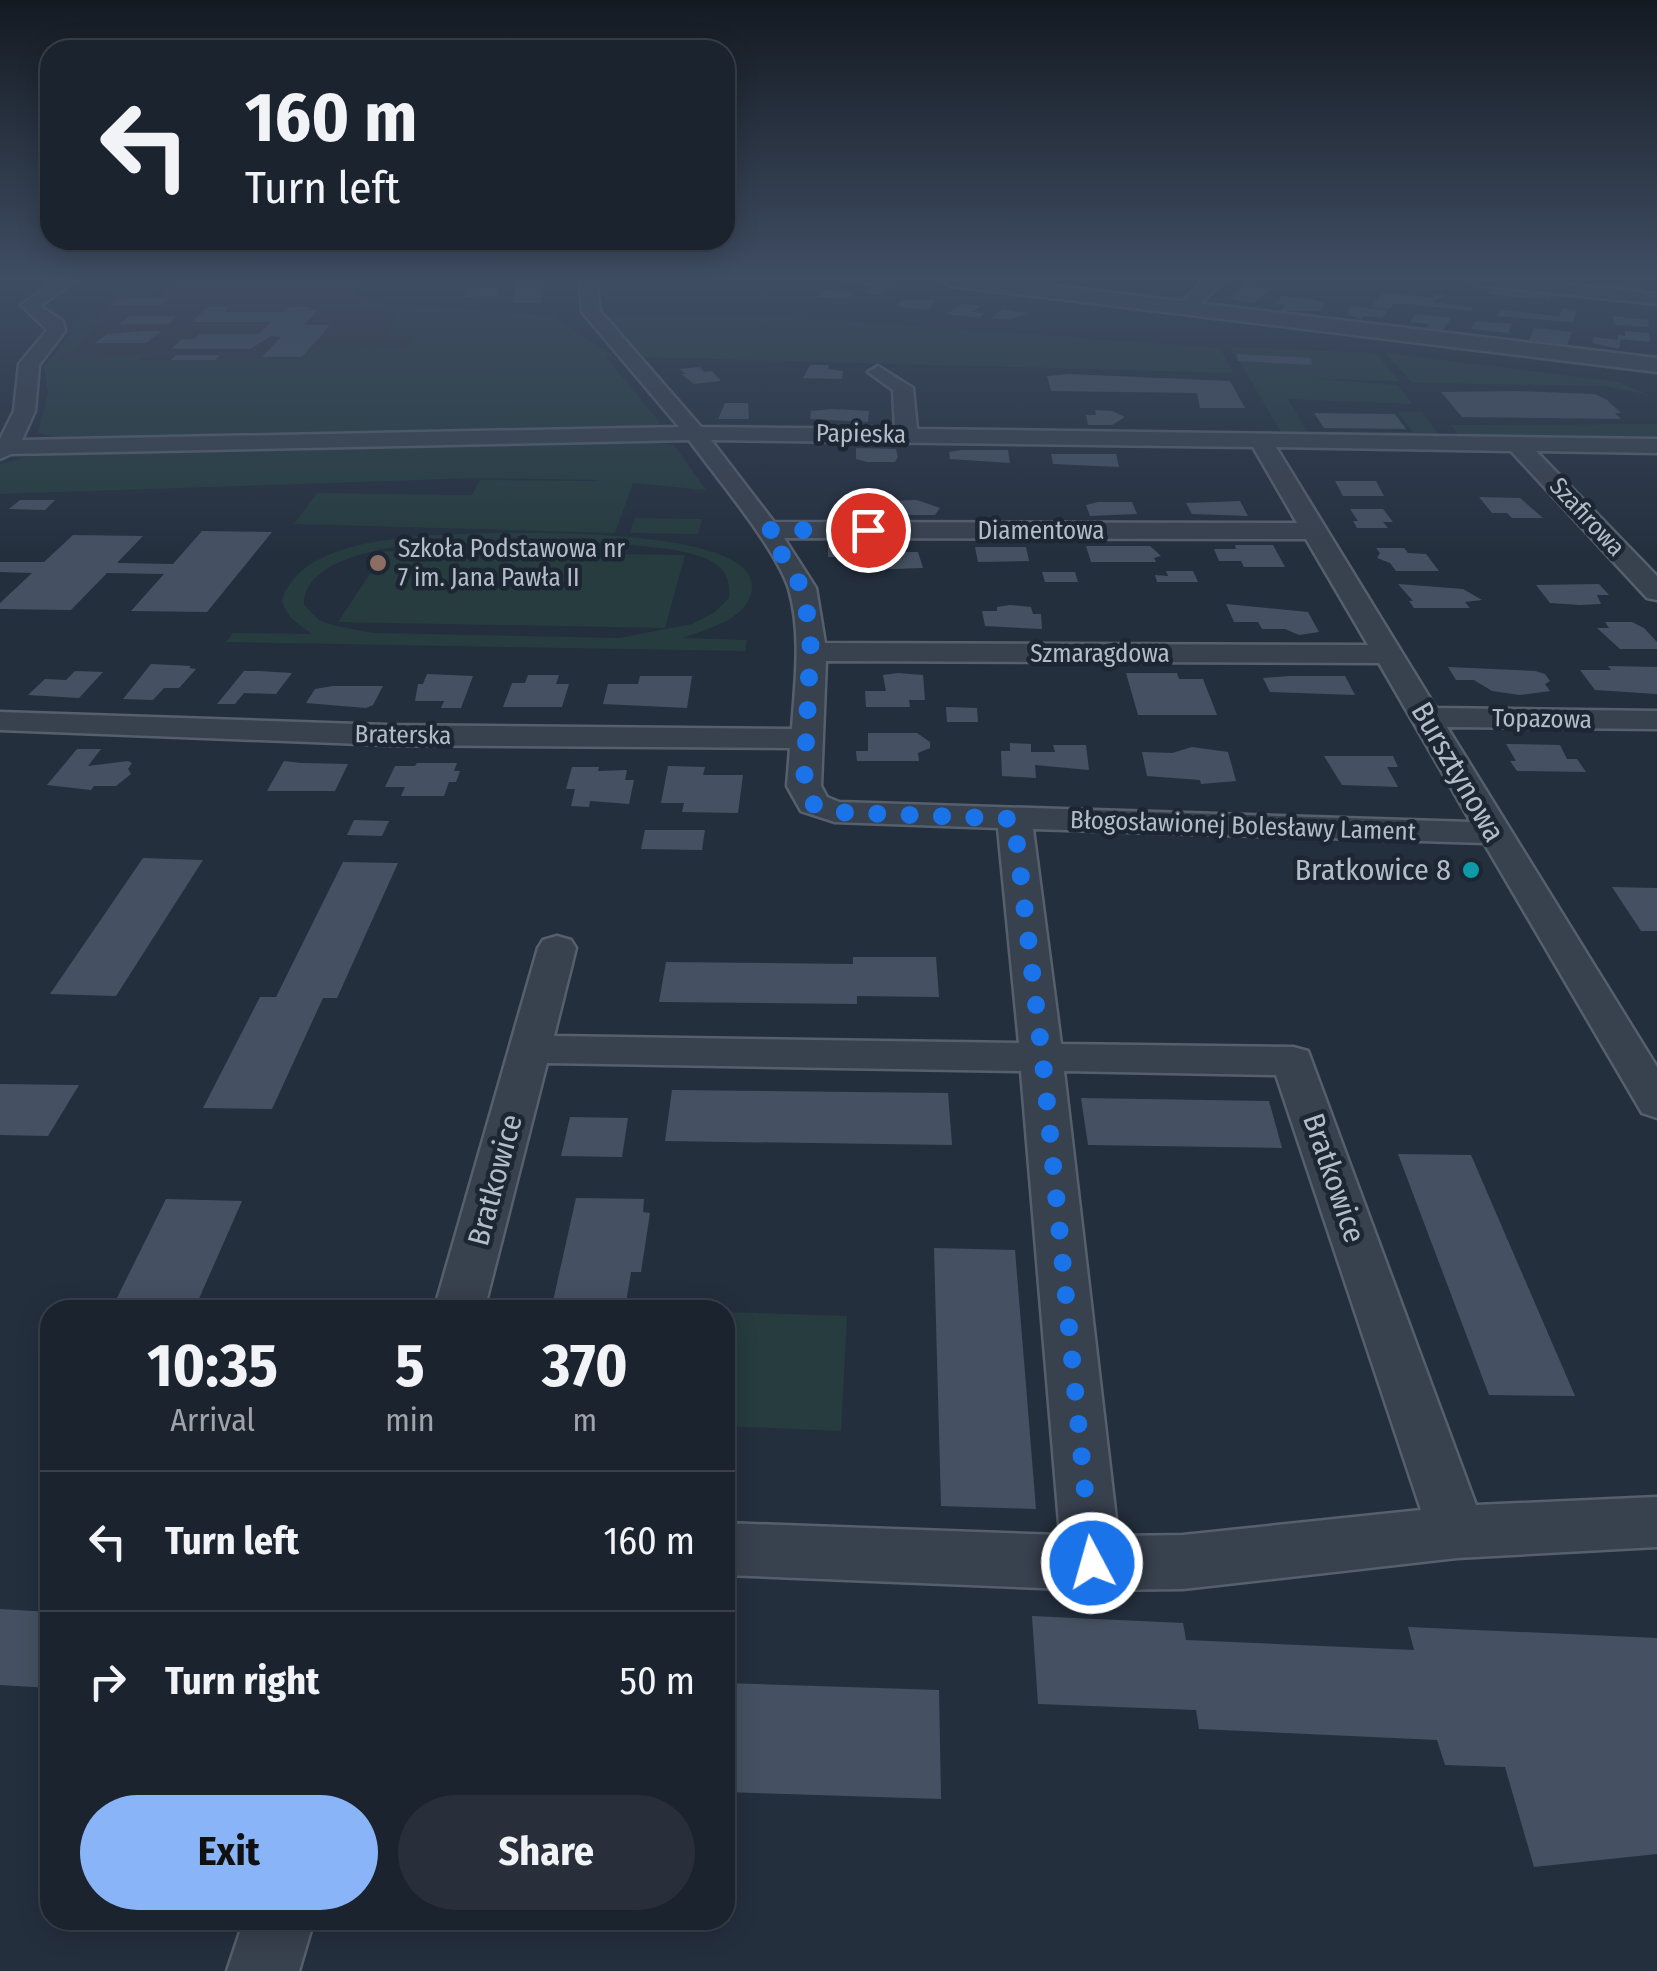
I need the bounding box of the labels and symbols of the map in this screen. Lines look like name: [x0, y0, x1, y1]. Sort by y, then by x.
street label: Papieska: [816, 418, 906, 450]
street label: Szafirowa: [1543, 471, 1631, 563]
pin: [826, 488, 911, 573]
street label: Diamentowa: [977, 516, 1105, 546]
place label: Szkoła Podstawowa nr 7 im. Jana Pawła II: [398, 534, 625, 593]
marker: Szkoła Podstawowa nr 7 im. Jana Pawła II: [367, 552, 389, 574]
street label: Szmaragdowa: [1030, 639, 1170, 669]
street label: Bursztynowa: [1404, 696, 1512, 848]
street label: Topazowa: [1492, 703, 1592, 735]
street label: Braterska: [354, 719, 452, 751]
street label: Błogosławionej Bolesławy Lament: [1070, 805, 1417, 847]
place label: Bratkowice 8: [1295, 852, 1451, 888]
marker: Bratkowice 8: [1460, 859, 1482, 881]
street label: Bratkowice: [1295, 1109, 1373, 1247]
street label: Bratkowice: [460, 1111, 530, 1249]
position arrow: [1040, 1511, 1144, 1615]

